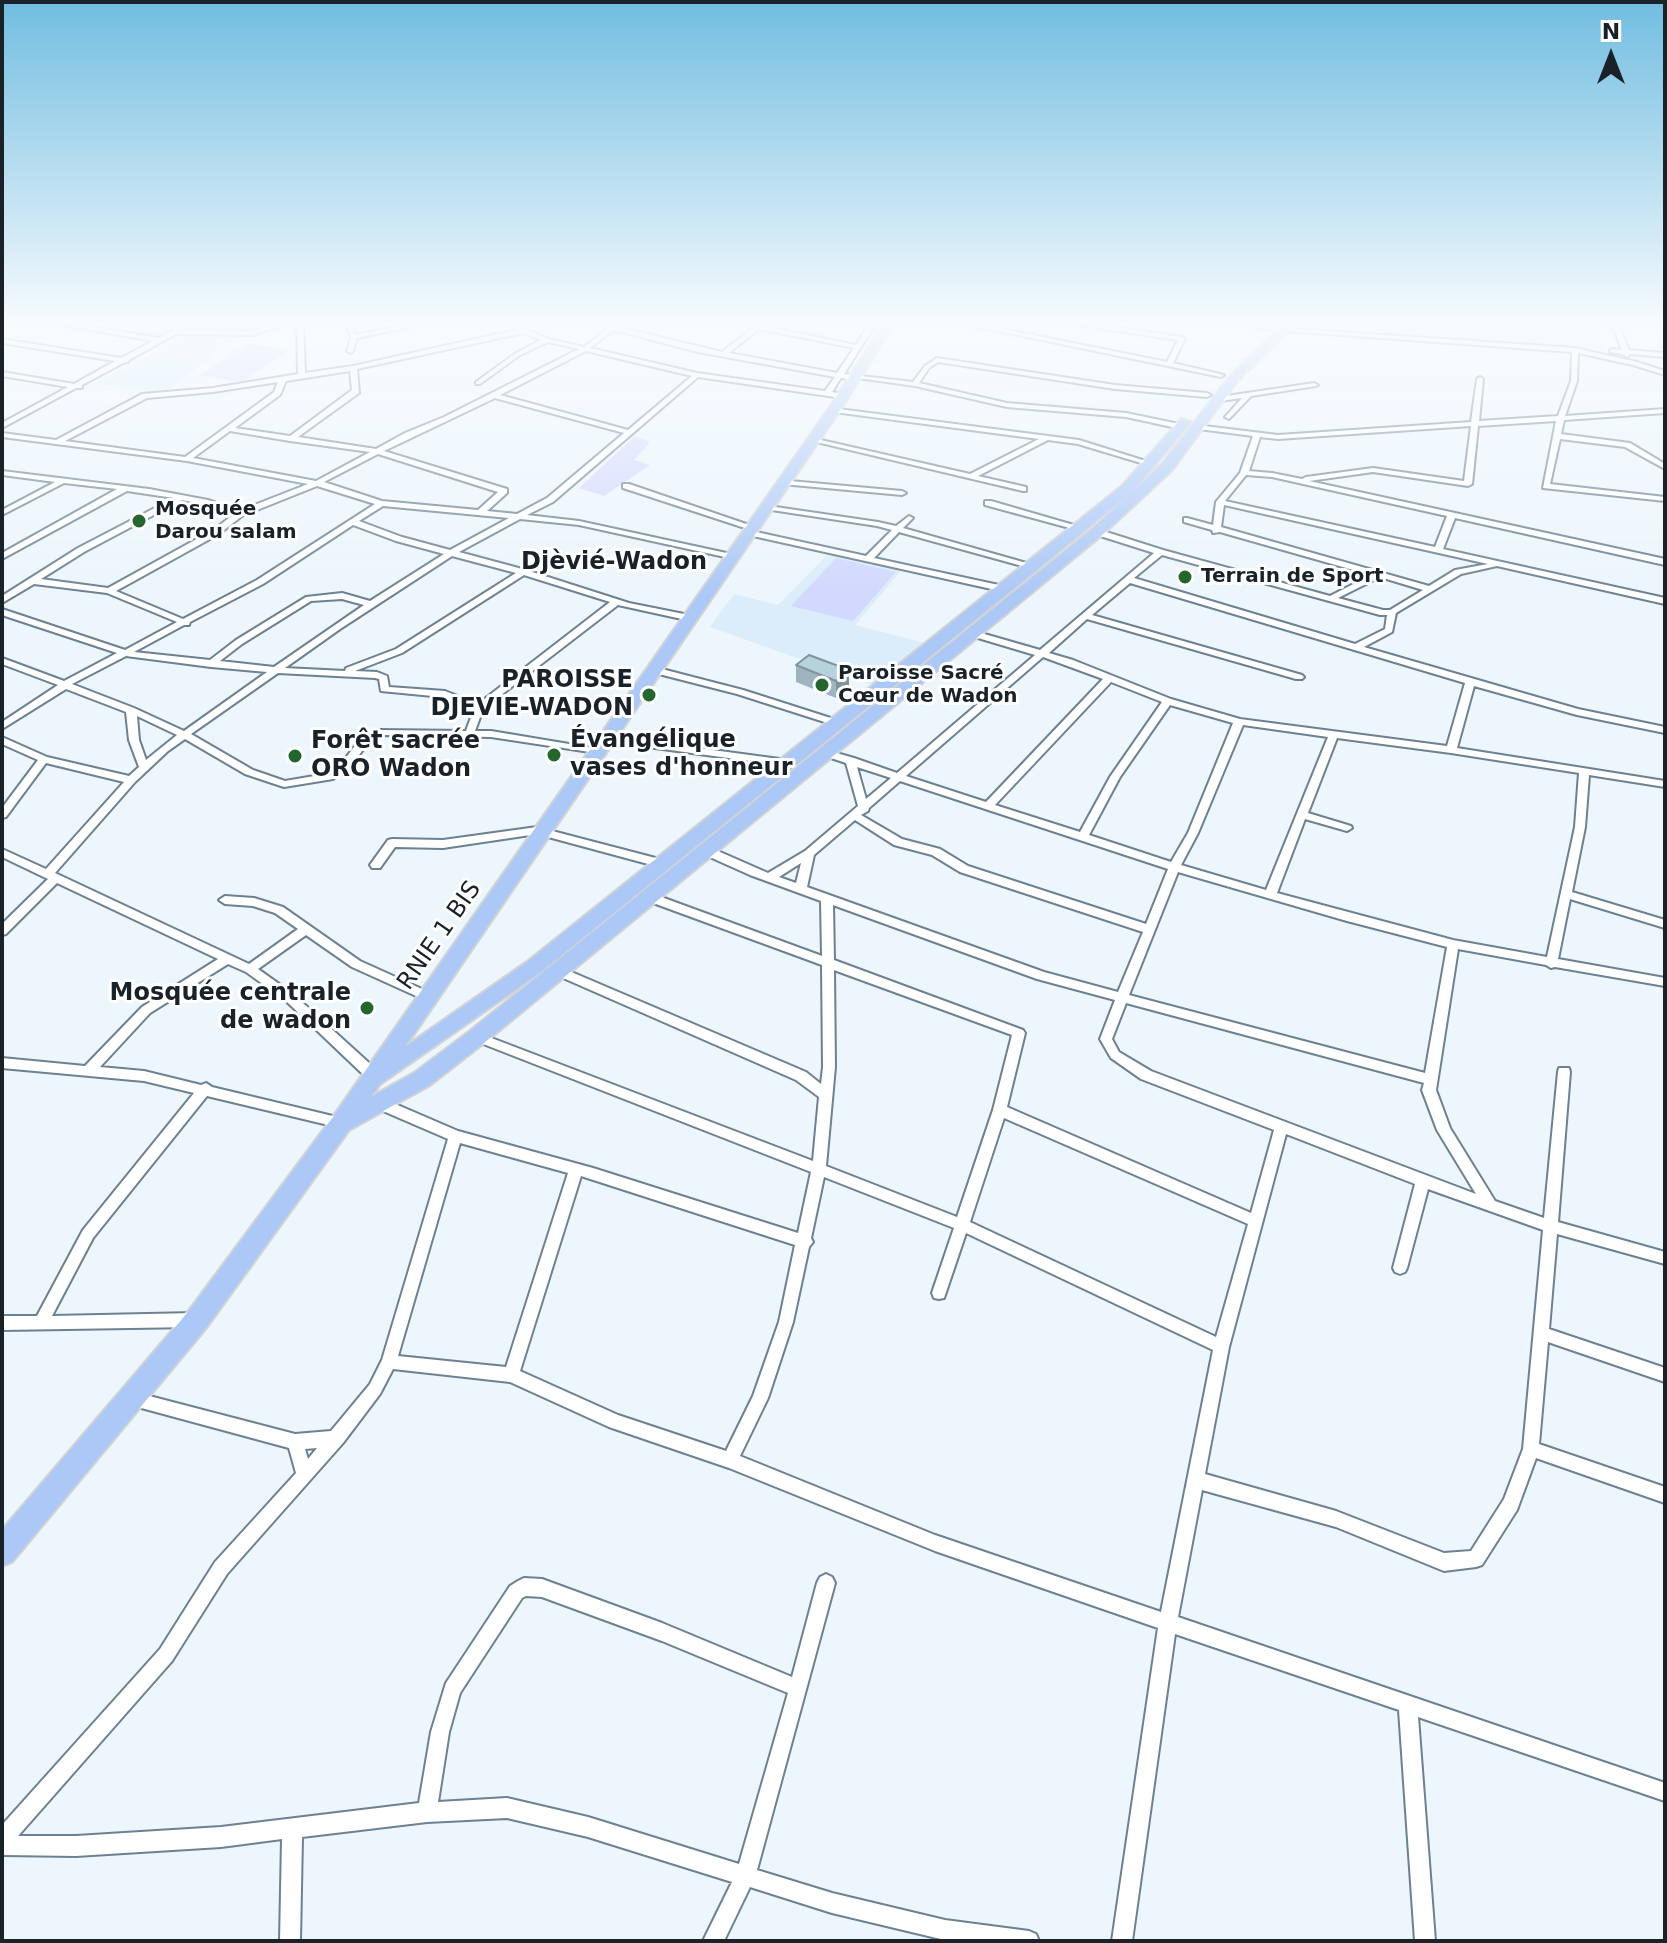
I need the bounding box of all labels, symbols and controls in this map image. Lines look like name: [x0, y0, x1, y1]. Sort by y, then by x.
north arrow: [1571, 16, 1651, 96]
text: N: [1602, 19, 1620, 44]
place label: Mosquée Darou salam: [155, 498, 296, 545]
marker: Mosquée Darou salam: [130, 512, 148, 530]
district label: Djèvié-Wadon: [521, 549, 707, 577]
place label: Terrain de Sport: [1201, 565, 1384, 589]
marker: Terrain de Sport: [1176, 568, 1194, 586]
place label: Paroisse Sacré Cœur de Wadon: [838, 662, 1018, 709]
place label: PAROISSE DJEVIE-WADON: [431, 667, 633, 723]
marker: Paroisse Sacré Cœur de Wadon: [813, 676, 831, 694]
marker: PAROISSE DJEVIE-WADON: [640, 686, 658, 704]
place label: Évangélique vases d'honneur: [570, 727, 793, 783]
place label: Forêt sacrée ORO Wadon: [311, 728, 480, 784]
marker: Évangélique vases d'honneur: [545, 746, 563, 764]
marker: Forêt sacrée ORO Wadon: [286, 747, 304, 765]
street label: RNIE 1 BIS: [392, 876, 488, 996]
place label: Mosquée centrale de wadon: [110, 980, 351, 1036]
marker: Mosquée centrale de wadon: [358, 999, 376, 1017]

